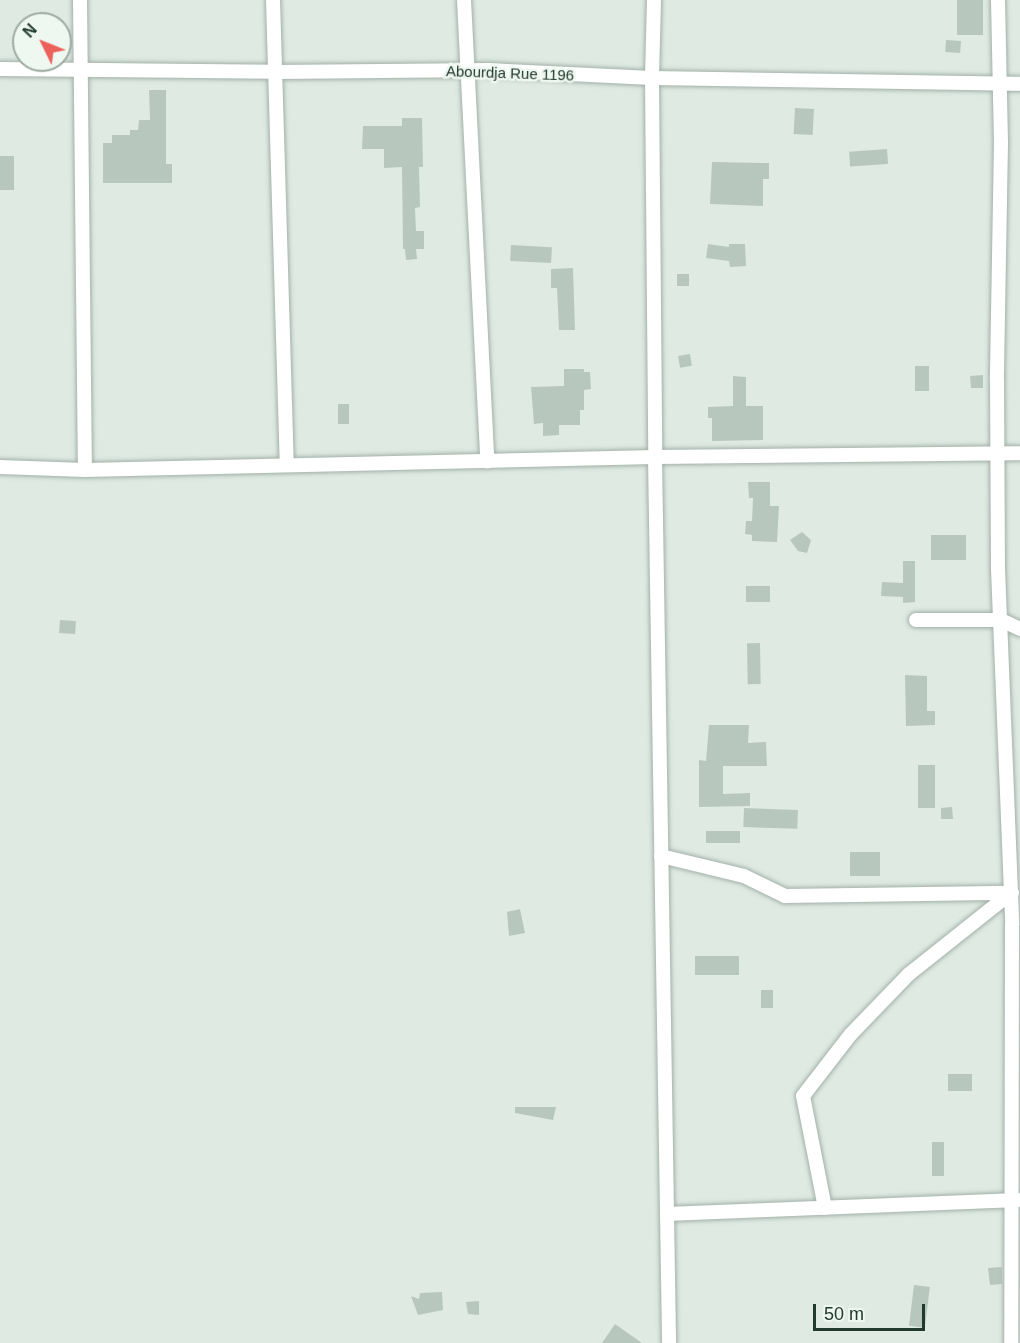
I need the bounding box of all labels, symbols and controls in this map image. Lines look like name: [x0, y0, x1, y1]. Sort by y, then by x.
north arrow: [12, 12, 72, 72]
text: N: [20, 21, 40, 41]
street label: Abourdja Rue 1196: [446, 62, 574, 84]
scale bar: [816, 1292, 928, 1330]
text: 50 m: [824, 1304, 864, 1324]

